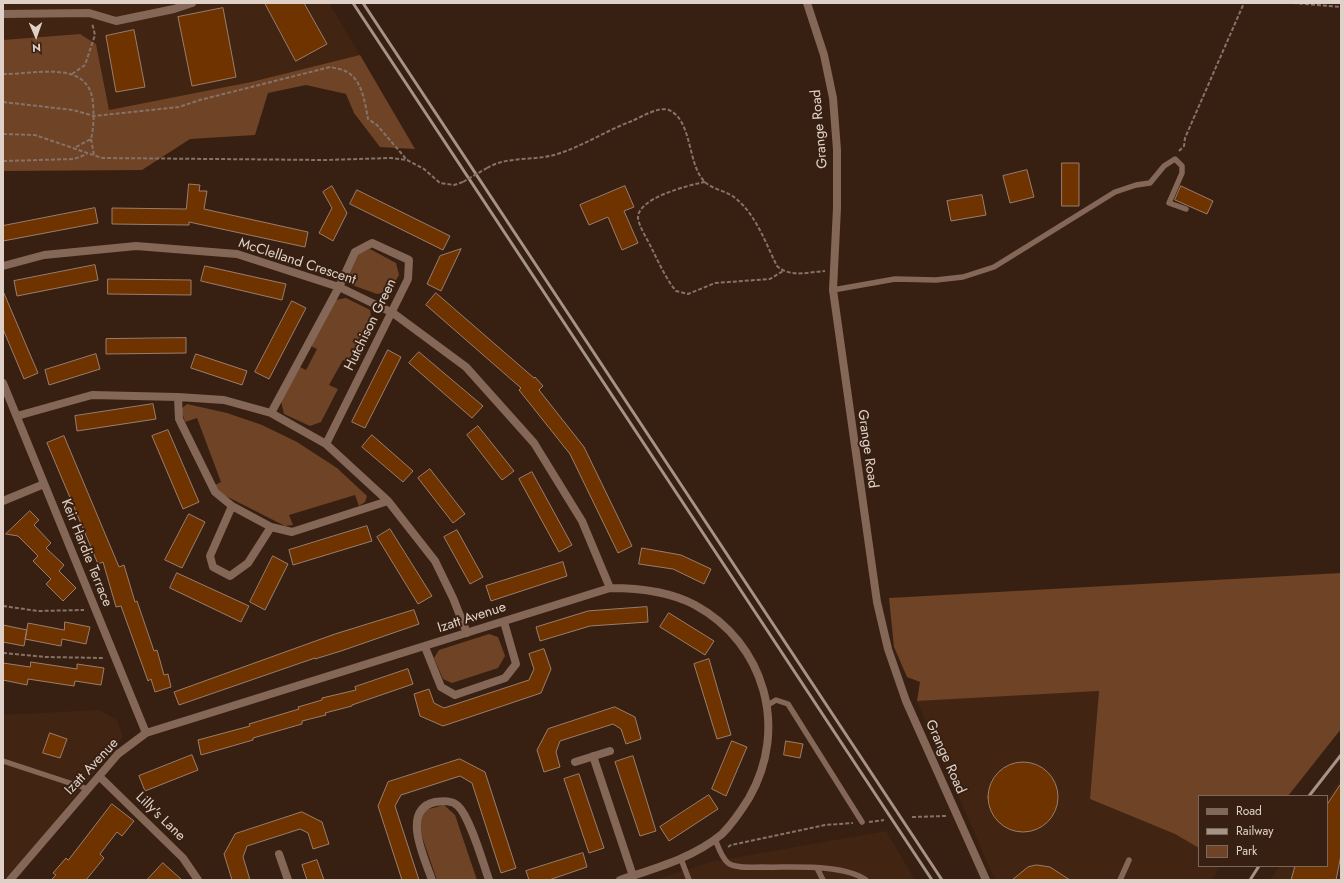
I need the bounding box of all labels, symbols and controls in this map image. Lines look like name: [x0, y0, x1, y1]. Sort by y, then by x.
north arrow: [16, 16, 56, 56]
text: N: [32, 40, 41, 56]
street label: Grange Road: [808, 89, 832, 169]
street label: McClelland Crescent: [236, 235, 358, 289]
street label: Hutchison Green: [341, 276, 401, 374]
street label: Grange Road: [853, 409, 881, 489]
street label: Keir Hardie Terrace: [57, 497, 115, 609]
street label: Izatt Avenue: [436, 599, 508, 637]
street label: Grange Road: [921, 717, 969, 797]
street label: Izatt Avenue: [62, 735, 122, 799]
street label: Lilly's Lane: [132, 789, 188, 845]
legend: [1198, 795, 1328, 867]
text: Road: [1236, 802, 1262, 820]
text: Railway: [1236, 822, 1274, 840]
text: Park: [1236, 842, 1257, 860]

